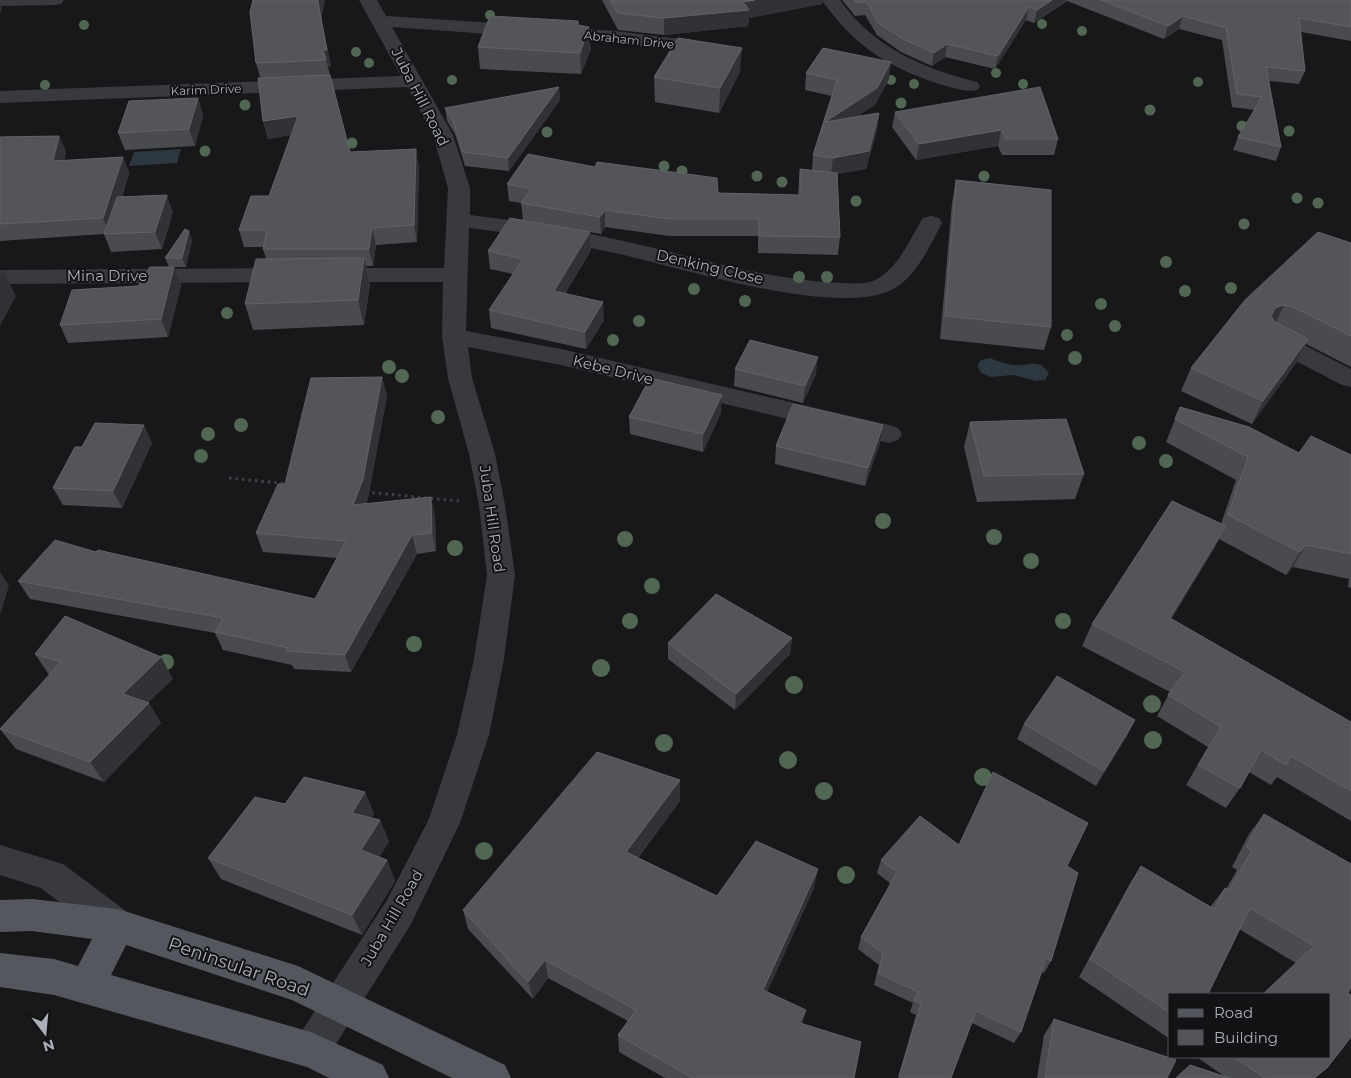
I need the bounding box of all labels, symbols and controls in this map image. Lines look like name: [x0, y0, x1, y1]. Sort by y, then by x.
street label: Abraham Drive: [583, 27, 675, 52]
street label: Juba Hill Road: [387, 43, 453, 149]
street label: Karim Drive: [170, 81, 242, 98]
street label: Denking Close: [655, 245, 766, 288]
street label: Mina Drive: [67, 266, 147, 285]
street label: Kebe Drive: [571, 350, 655, 389]
street label: Juba Hill Road: [475, 463, 509, 574]
street label: Juba Hill Road: [356, 866, 427, 970]
street label: Peninsular Road: [165, 932, 313, 1002]
legend: [1168, 993, 1331, 1058]
text: Road: [1214, 1003, 1253, 1022]
north arrow: [20, 1008, 70, 1058]
text: Building: [1214, 1028, 1278, 1047]
text: N: [41, 1035, 57, 1056]

